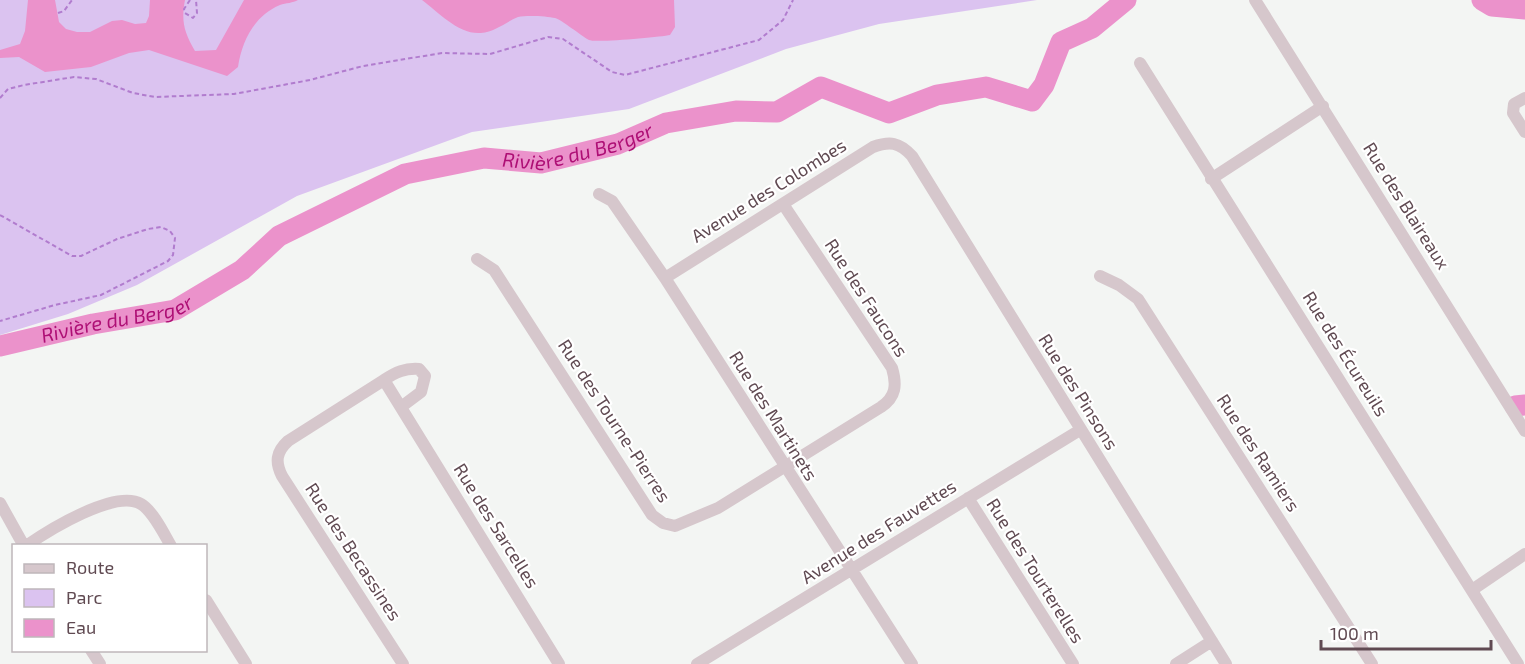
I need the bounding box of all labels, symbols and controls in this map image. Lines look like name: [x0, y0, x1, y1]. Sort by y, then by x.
water label: Rivière du Berger: [501, 117, 657, 174]
street label: Avenue des Colombes: [687, 134, 850, 247]
street label: Rue des Blaireaux: [1359, 138, 1455, 273]
street label: Rue des Faucons: [821, 234, 913, 361]
street label: Rue des Écureuils: [1299, 287, 1393, 420]
water label: Rivière du Berger: [38, 289, 198, 347]
street label: Rue des Pinsons: [1034, 329, 1123, 454]
street label: Rue des Tourne-Pierres: [554, 335, 676, 506]
street label: Rue des Martinets: [725, 347, 823, 484]
street label: Rue des Ramiers: [1213, 390, 1305, 515]
street label: Rue des Sarcelles: [450, 459, 544, 592]
street label: Avenue des Fauvettes: [797, 475, 960, 588]
street label: Rue des Becassines: [301, 478, 407, 624]
street label: Rue des Tourterelles: [982, 494, 1089, 647]
legend: [12, 544, 207, 652]
text: Route: [66, 556, 114, 578]
text: Parc: [66, 586, 102, 608]
scale bar: [1321, 613, 1490, 651]
text: Eau: [66, 616, 96, 638]
text: 100 m: [1330, 622, 1379, 644]

